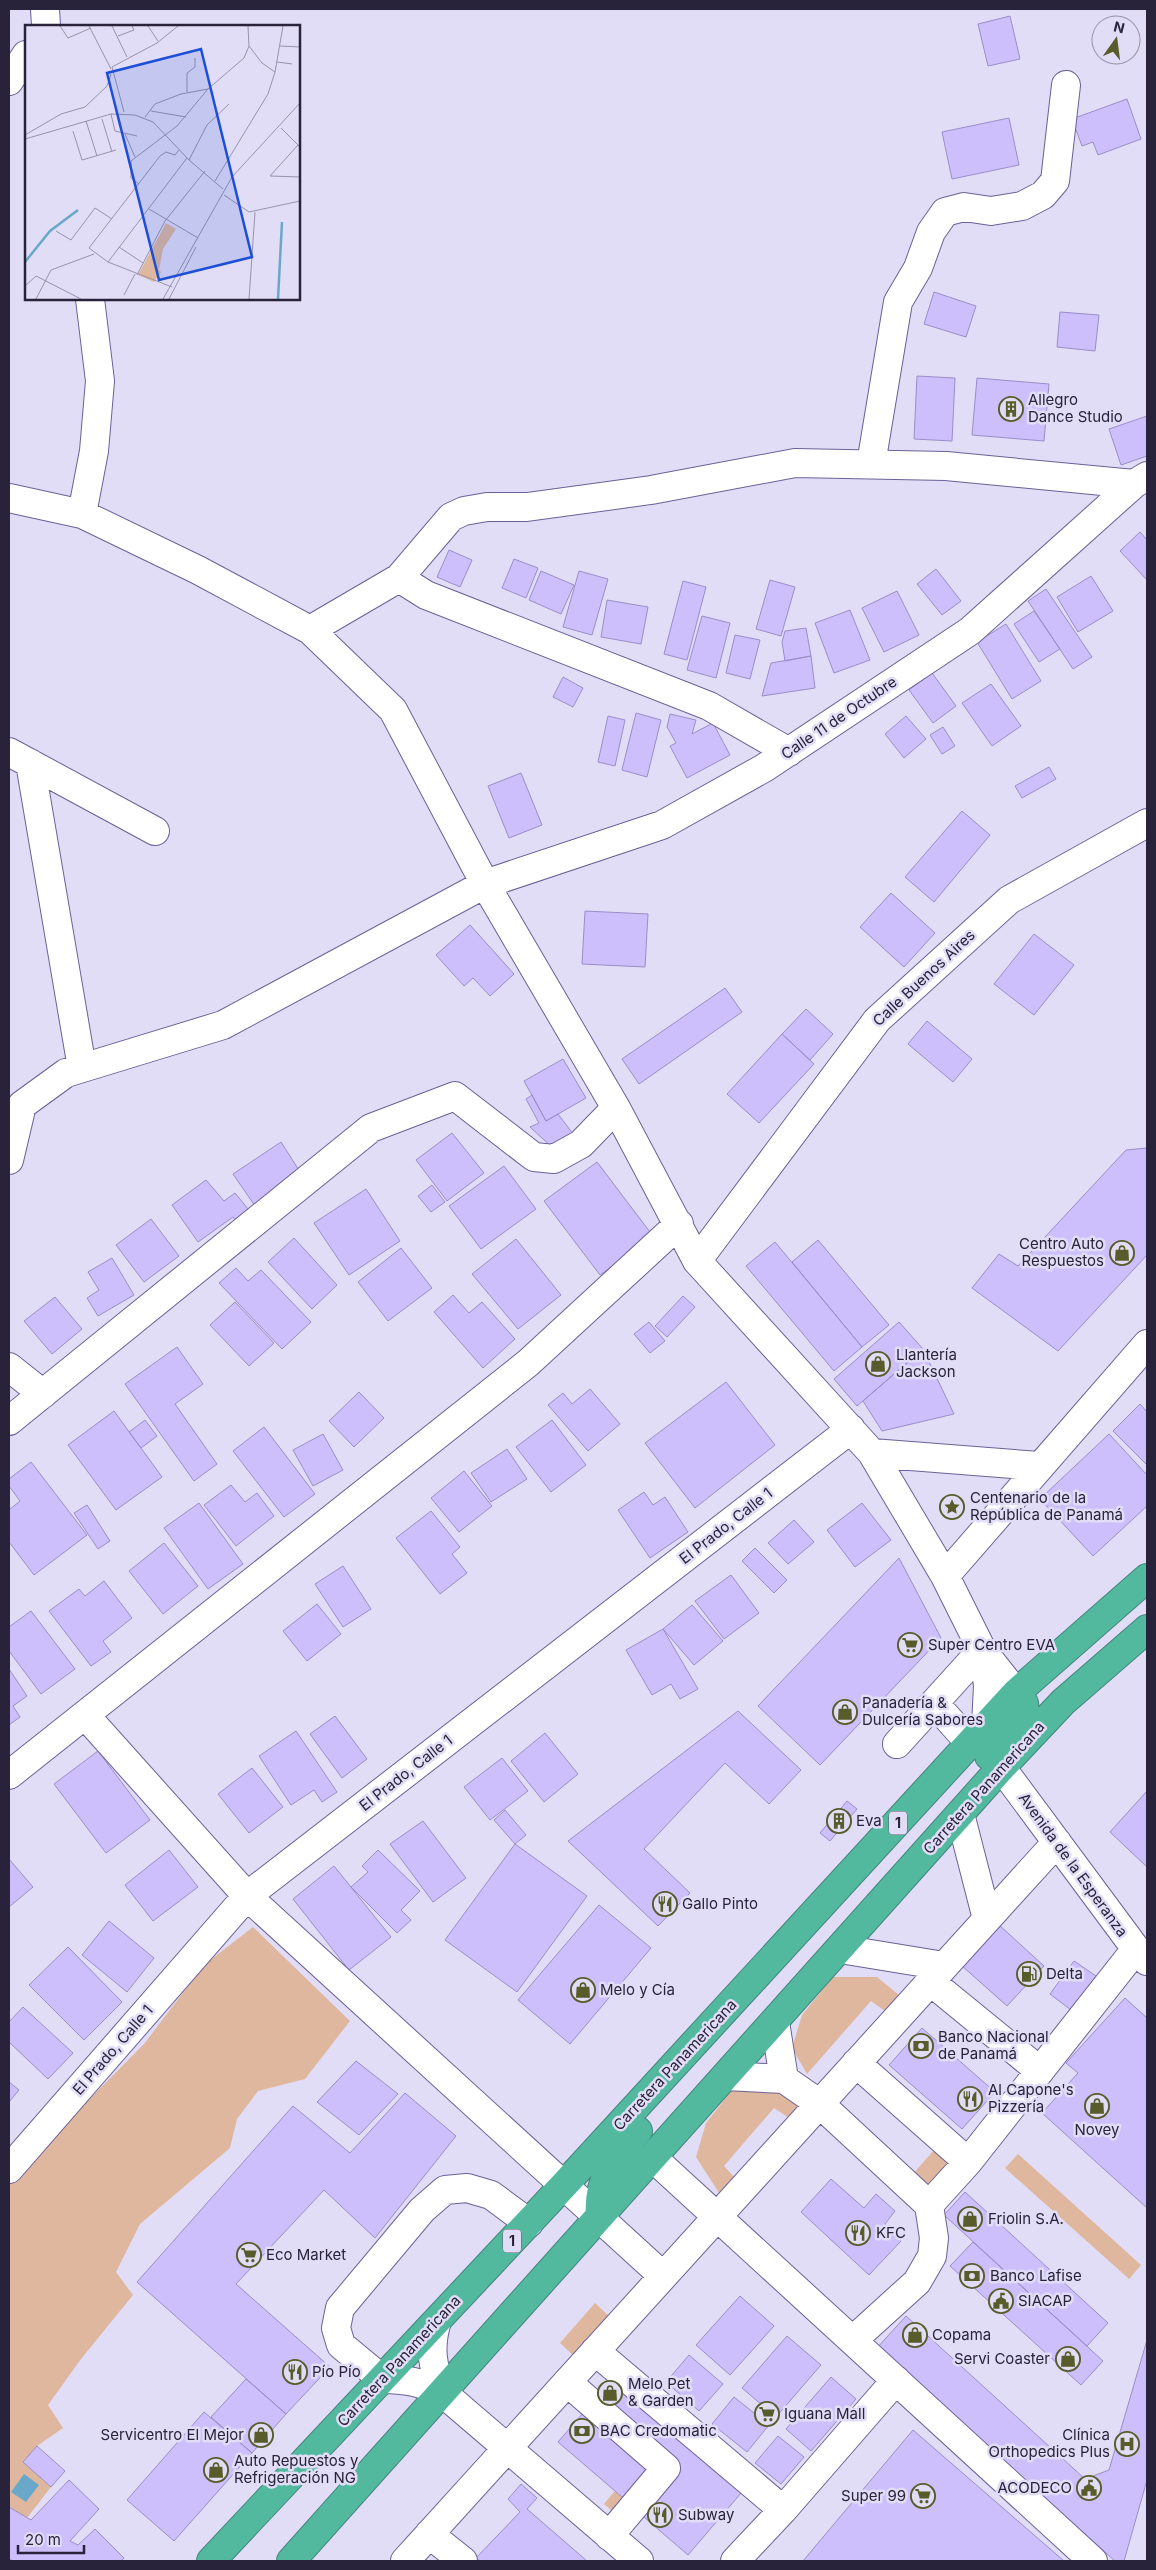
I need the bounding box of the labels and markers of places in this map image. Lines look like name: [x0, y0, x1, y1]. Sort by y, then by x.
place label: Allegro Dance Studio: [1028, 390, 1123, 426]
building icon: Allegro Dance Studio: [998, 396, 1024, 422]
place label: Centro Auto Respuestos: [1019, 1234, 1104, 1270]
shop icon: Centro Auto Respuestos: [1109, 1240, 1135, 1266]
place label: Llantería Jackson: [896, 1345, 957, 1381]
shop icon: Llantería Jackson: [865, 1351, 891, 1377]
place label: Centenario de la República de Panamá: [970, 1488, 1123, 1524]
place icon: Centenario de la República de Panamá: [939, 1494, 965, 1520]
supermarket icon: Super Centro EVA: [897, 1632, 923, 1658]
place label: Super Centro EVA: [928, 1635, 1055, 1654]
place label: Panadería & Dulcería Sabores: [862, 1693, 983, 1729]
shop icon: Panadería & Dulcería Sabores: [832, 1699, 858, 1725]
building icon: Eva: [826, 1808, 852, 1834]
place label: Eva: [856, 1811, 882, 1830]
restaurant icon: Gallo Pinto: [652, 1891, 678, 1917]
place label: Gallo Pinto: [682, 1894, 758, 1913]
fuel station icon: Delta: [1016, 1961, 1042, 1987]
place label: Delta: [1046, 1964, 1083, 1983]
shop icon: Melo y Cía: [570, 1977, 596, 2003]
place label: Melo y Cía: [600, 1980, 675, 1999]
place label: Banco Nacional de Panamá: [938, 2027, 1049, 2063]
bank icon: Banco Nacional de Panamá: [908, 2033, 934, 2059]
place label: Al Capone's Pizzería: [988, 2080, 1074, 2116]
restaurant icon: Al Capone's Pizzería: [957, 2086, 983, 2112]
shop icon: Novey: [1084, 2093, 1110, 2119]
place label: Novey: [1074, 2120, 1120, 2139]
shop icon: Friolin S.A.: [957, 2206, 983, 2232]
place label: Friolin S.A.: [988, 2209, 1064, 2228]
restaurant icon: KFC: [845, 2220, 871, 2246]
place label: KFC: [876, 2223, 906, 2242]
supermarket icon: Eco Market: [236, 2242, 262, 2268]
place label: Eco Market: [266, 2245, 346, 2264]
bank icon: Banco Lafise: [959, 2263, 985, 2289]
place label: Banco Lafise: [990, 2266, 1082, 2285]
public building icon: SIACAP: [988, 2288, 1014, 2314]
place label: SIACAP: [1018, 2291, 1072, 2310]
shop icon: Copama: [902, 2322, 928, 2348]
place label: Copama: [932, 2325, 991, 2344]
shop icon: Servi Coaster: [1055, 2346, 1081, 2372]
place label: Servi Coaster: [954, 2349, 1050, 2368]
restaurant icon: Pío Pío: [282, 2359, 308, 2385]
place label: Pío Pío: [312, 2362, 361, 2381]
place label: Melo Pet & Garden: [628, 2374, 694, 2410]
shop icon: Melo Pet & Garden: [597, 2380, 623, 2406]
supermarket icon: Iguana Mall: [754, 2401, 780, 2427]
place label: Iguana Mall: [784, 2404, 865, 2423]
bank icon: BAC Credomatic: [569, 2418, 595, 2444]
place label: BAC Credomatic: [600, 2421, 717, 2440]
shop icon: Servicentro El Mejor: [248, 2422, 274, 2448]
place label: Servicentro El Mejor: [101, 2425, 244, 2444]
place label: Clínica Orthopedics Plus: [988, 2425, 1110, 2461]
hospital icon: Clínica Orthopedics Plus: [1114, 2431, 1140, 2457]
place label: Auto Repuestos y Refrigeración NG: [234, 2451, 359, 2487]
shop icon: Auto Repuestos y Refrigeración NG: [203, 2457, 229, 2483]
public building icon: ACODECO: [1076, 2475, 1102, 2501]
place label: ACODECO: [997, 2478, 1072, 2497]
supermarket icon: Super 99: [910, 2483, 936, 2509]
place label: Super 99: [841, 2486, 906, 2505]
restaurant icon: Subway: [647, 2502, 673, 2528]
place label: Subway: [678, 2505, 735, 2524]

